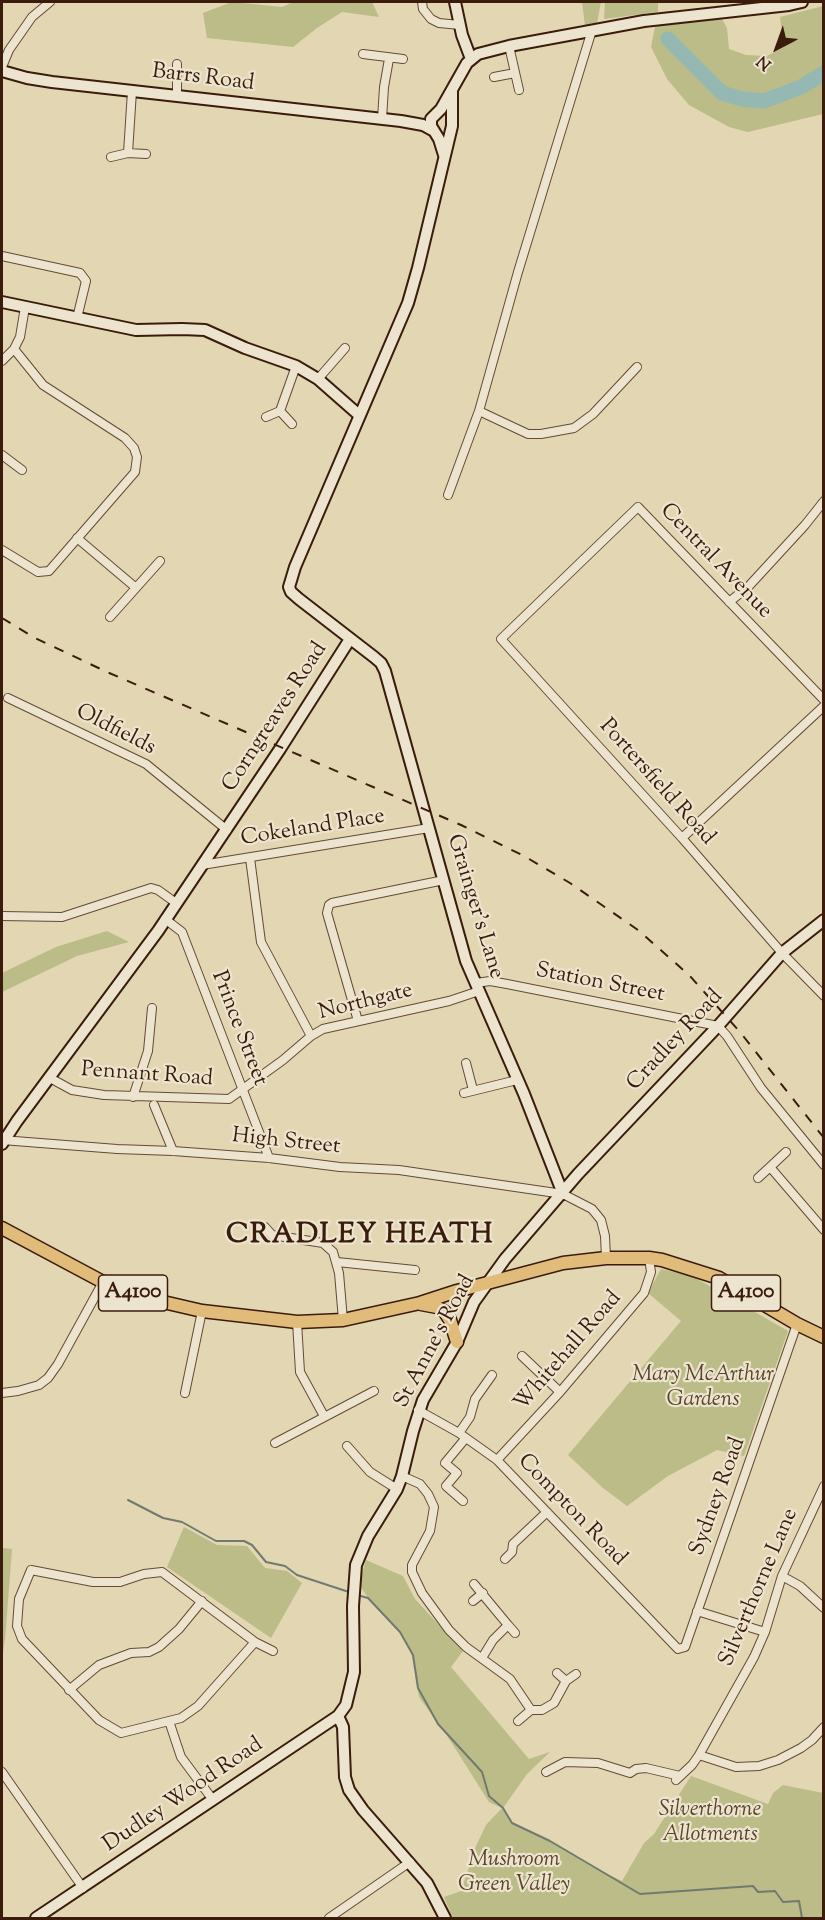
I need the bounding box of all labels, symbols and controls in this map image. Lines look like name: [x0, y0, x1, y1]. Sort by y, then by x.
north arrow: [747, 18, 807, 78]
text: N: [752, 49, 777, 75]
street label: Barrs Road: [150, 60, 256, 98]
street label: Central Avenue: [653, 499, 777, 625]
street label: Corngreaves Road: [218, 638, 334, 798]
street label: Oldfields: [71, 700, 159, 762]
street label: Portersfield Road: [592, 714, 720, 852]
street label: Cokeland Place: [239, 805, 387, 853]
street label: Grainger's Lane: [440, 832, 508, 982]
street label: Station Street: [533, 959, 667, 1009]
street label: Prince Street: [204, 968, 272, 1090]
street label: Northgate: [316, 979, 416, 1027]
street label: Cradley Road: [622, 985, 730, 1097]
street label: Pennant Road: [80, 1058, 214, 1094]
street label: High Street: [231, 1124, 341, 1162]
district label: CRADLEY HEATH: [226, 1220, 494, 1254]
street label: St Anne's Road: [390, 1271, 482, 1413]
road number: A4100: [98, 1275, 168, 1311]
road number: A4100: [712, 1275, 780, 1311]
street label: Whitehall Road: [510, 1287, 628, 1417]
park label: Mary McArthur Gardens: [632, 1363, 774, 1414]
street label: Sydney Road: [685, 1434, 753, 1560]
street label: Compton Road: [511, 1449, 631, 1573]
street label: Silverthorne Lane: [715, 1505, 805, 1671]
street label: Dudley Wood Road: [99, 1733, 269, 1859]
park label: Silverthorne Allotments: [659, 1798, 761, 1850]
park label: Mushroom Green Valley: [458, 1848, 570, 1900]

